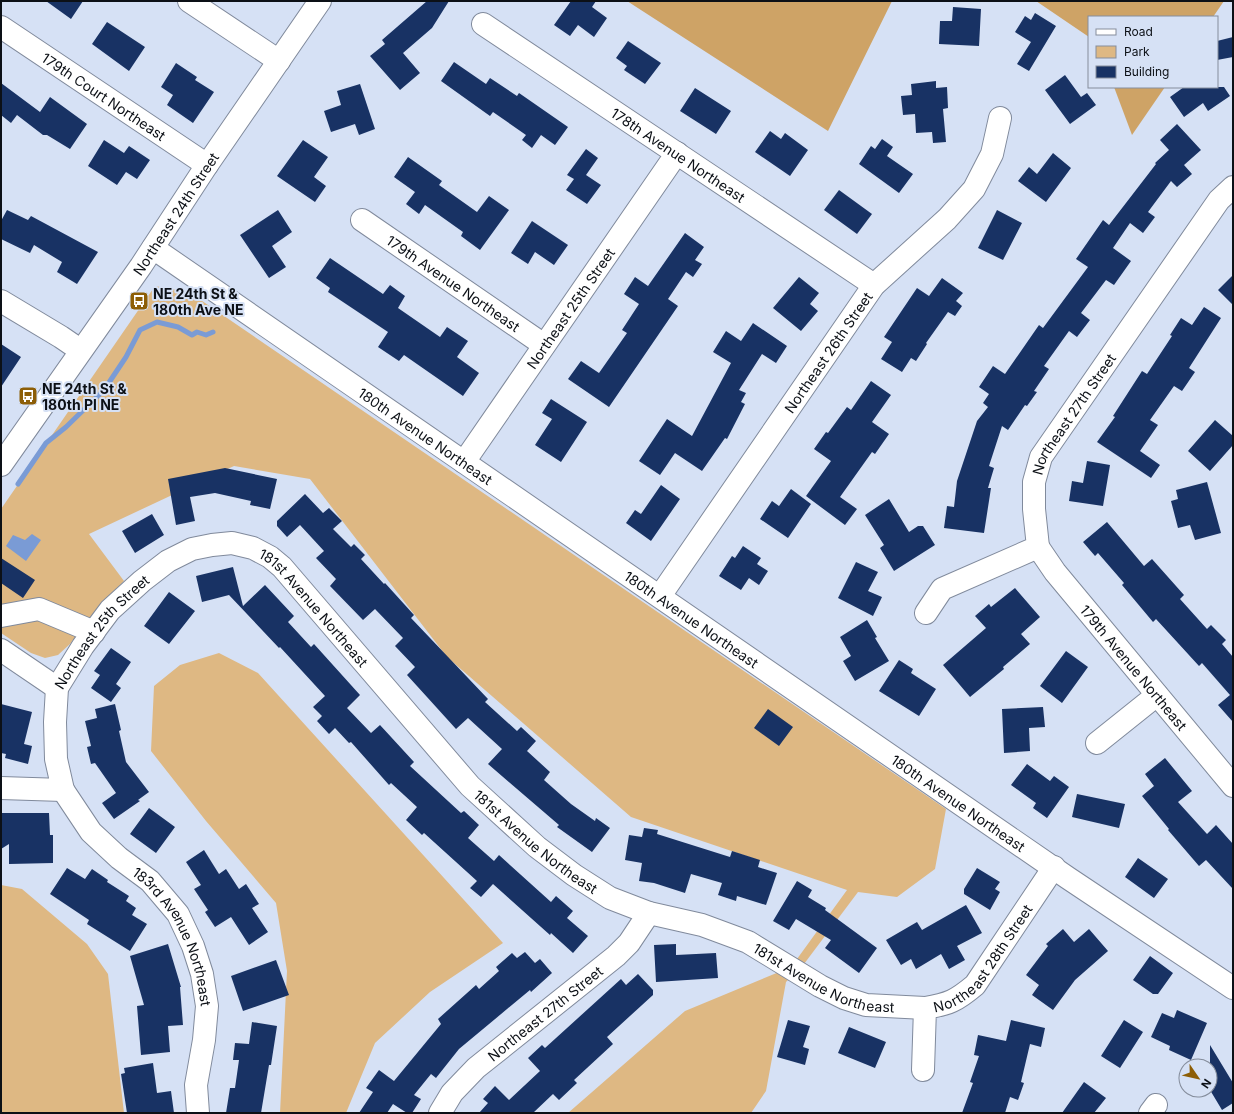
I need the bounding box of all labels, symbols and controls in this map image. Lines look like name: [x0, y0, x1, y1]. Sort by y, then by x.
legend: [1088, 16, 1218, 88]
text: Road: [1124, 24, 1153, 39]
text: Park: [1124, 44, 1150, 59]
street label: 179th Court Northeast: [39, 48, 170, 144]
text: Building: [1124, 64, 1169, 79]
street label: 178th Avenue Northeast: [608, 104, 749, 206]
street label: Northeast 24th Street: [129, 149, 222, 278]
street label: 179th Avenue Northeast: [384, 231, 524, 335]
street label: Northeast 25th Street: [523, 244, 618, 372]
place label: NE 24th St & 180th Ave NE: [153, 285, 244, 318]
street label: Northeast 26th Street: [780, 288, 876, 416]
bus stop icon: NE 24th St & 180th Ave NE: [128, 290, 150, 312]
street label: Northeast 27th Street: [1028, 350, 1119, 477]
place label: NE 24th St & 180th Pl NE: [42, 380, 127, 413]
street label: 180th Avenue Northeast: [355, 384, 496, 488]
bus stop icon: NE 24th St & 180th Pl NE: [17, 385, 39, 407]
street label: 181st Avenue Northeast: [257, 544, 372, 670]
street label: 180th Avenue Northeast: [621, 567, 762, 671]
street label: Northeast 25th Street: [50, 570, 152, 692]
street label: 179th Avenue Northeast: [1077, 601, 1191, 734]
street label: 180th Avenue Northeast: [888, 751, 1029, 855]
street label: 181st Avenue Northeast: [471, 786, 601, 897]
street label: 183rd Avenue Northeast: [130, 863, 215, 1008]
street label: Northeast 28th Street: [931, 901, 1035, 1015]
street label: 181st Avenue Northeast: [750, 939, 895, 1015]
street label: Northeast 27th Street: [484, 962, 606, 1064]
north arrow: [1178, 1058, 1218, 1098]
text: N: [1198, 1076, 1214, 1091]

